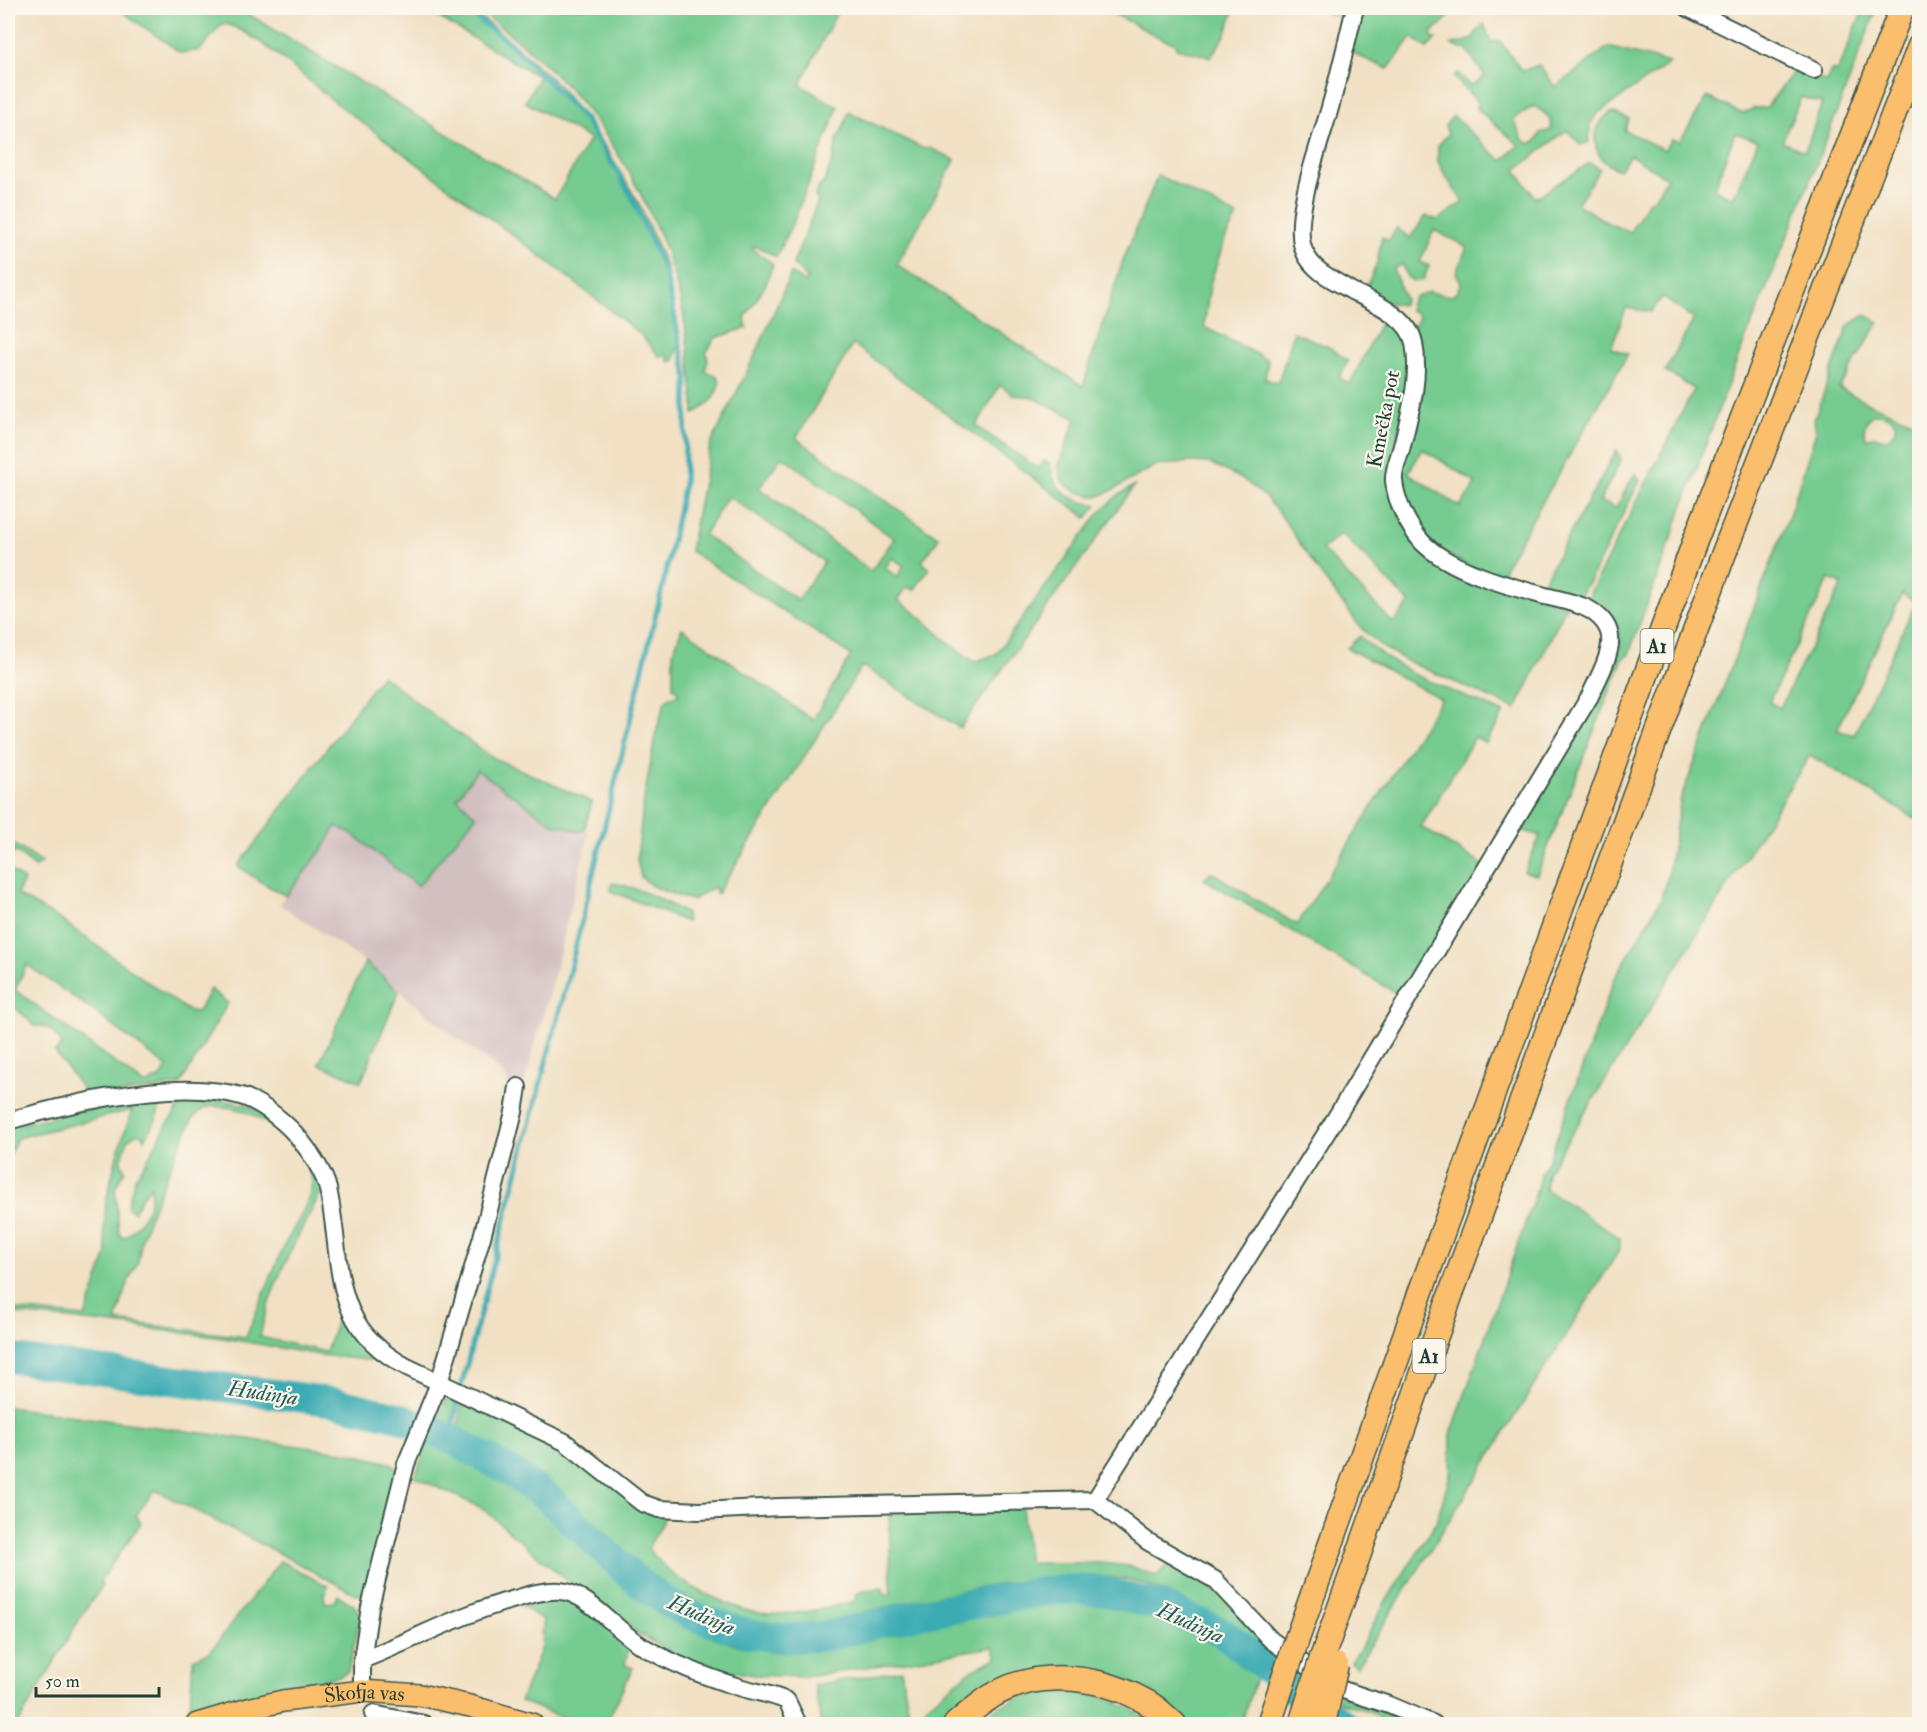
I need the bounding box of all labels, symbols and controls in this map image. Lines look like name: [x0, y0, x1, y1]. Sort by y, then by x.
street label: Kmečka pot: [1361, 368, 1406, 470]
road number: A1: [1640, 629, 1674, 663]
road number: A1: [1412, 1339, 1446, 1373]
water label: Hudinja: [225, 1374, 300, 1412]
water label: Hudinja: [663, 1588, 739, 1642]
water label: Hudinja: [1152, 1595, 1228, 1650]
scale bar: [36, 1660, 159, 1698]
text: 50 m: [45, 1670, 80, 1693]
street label: Škofja vas: [322, 1678, 406, 1710]

